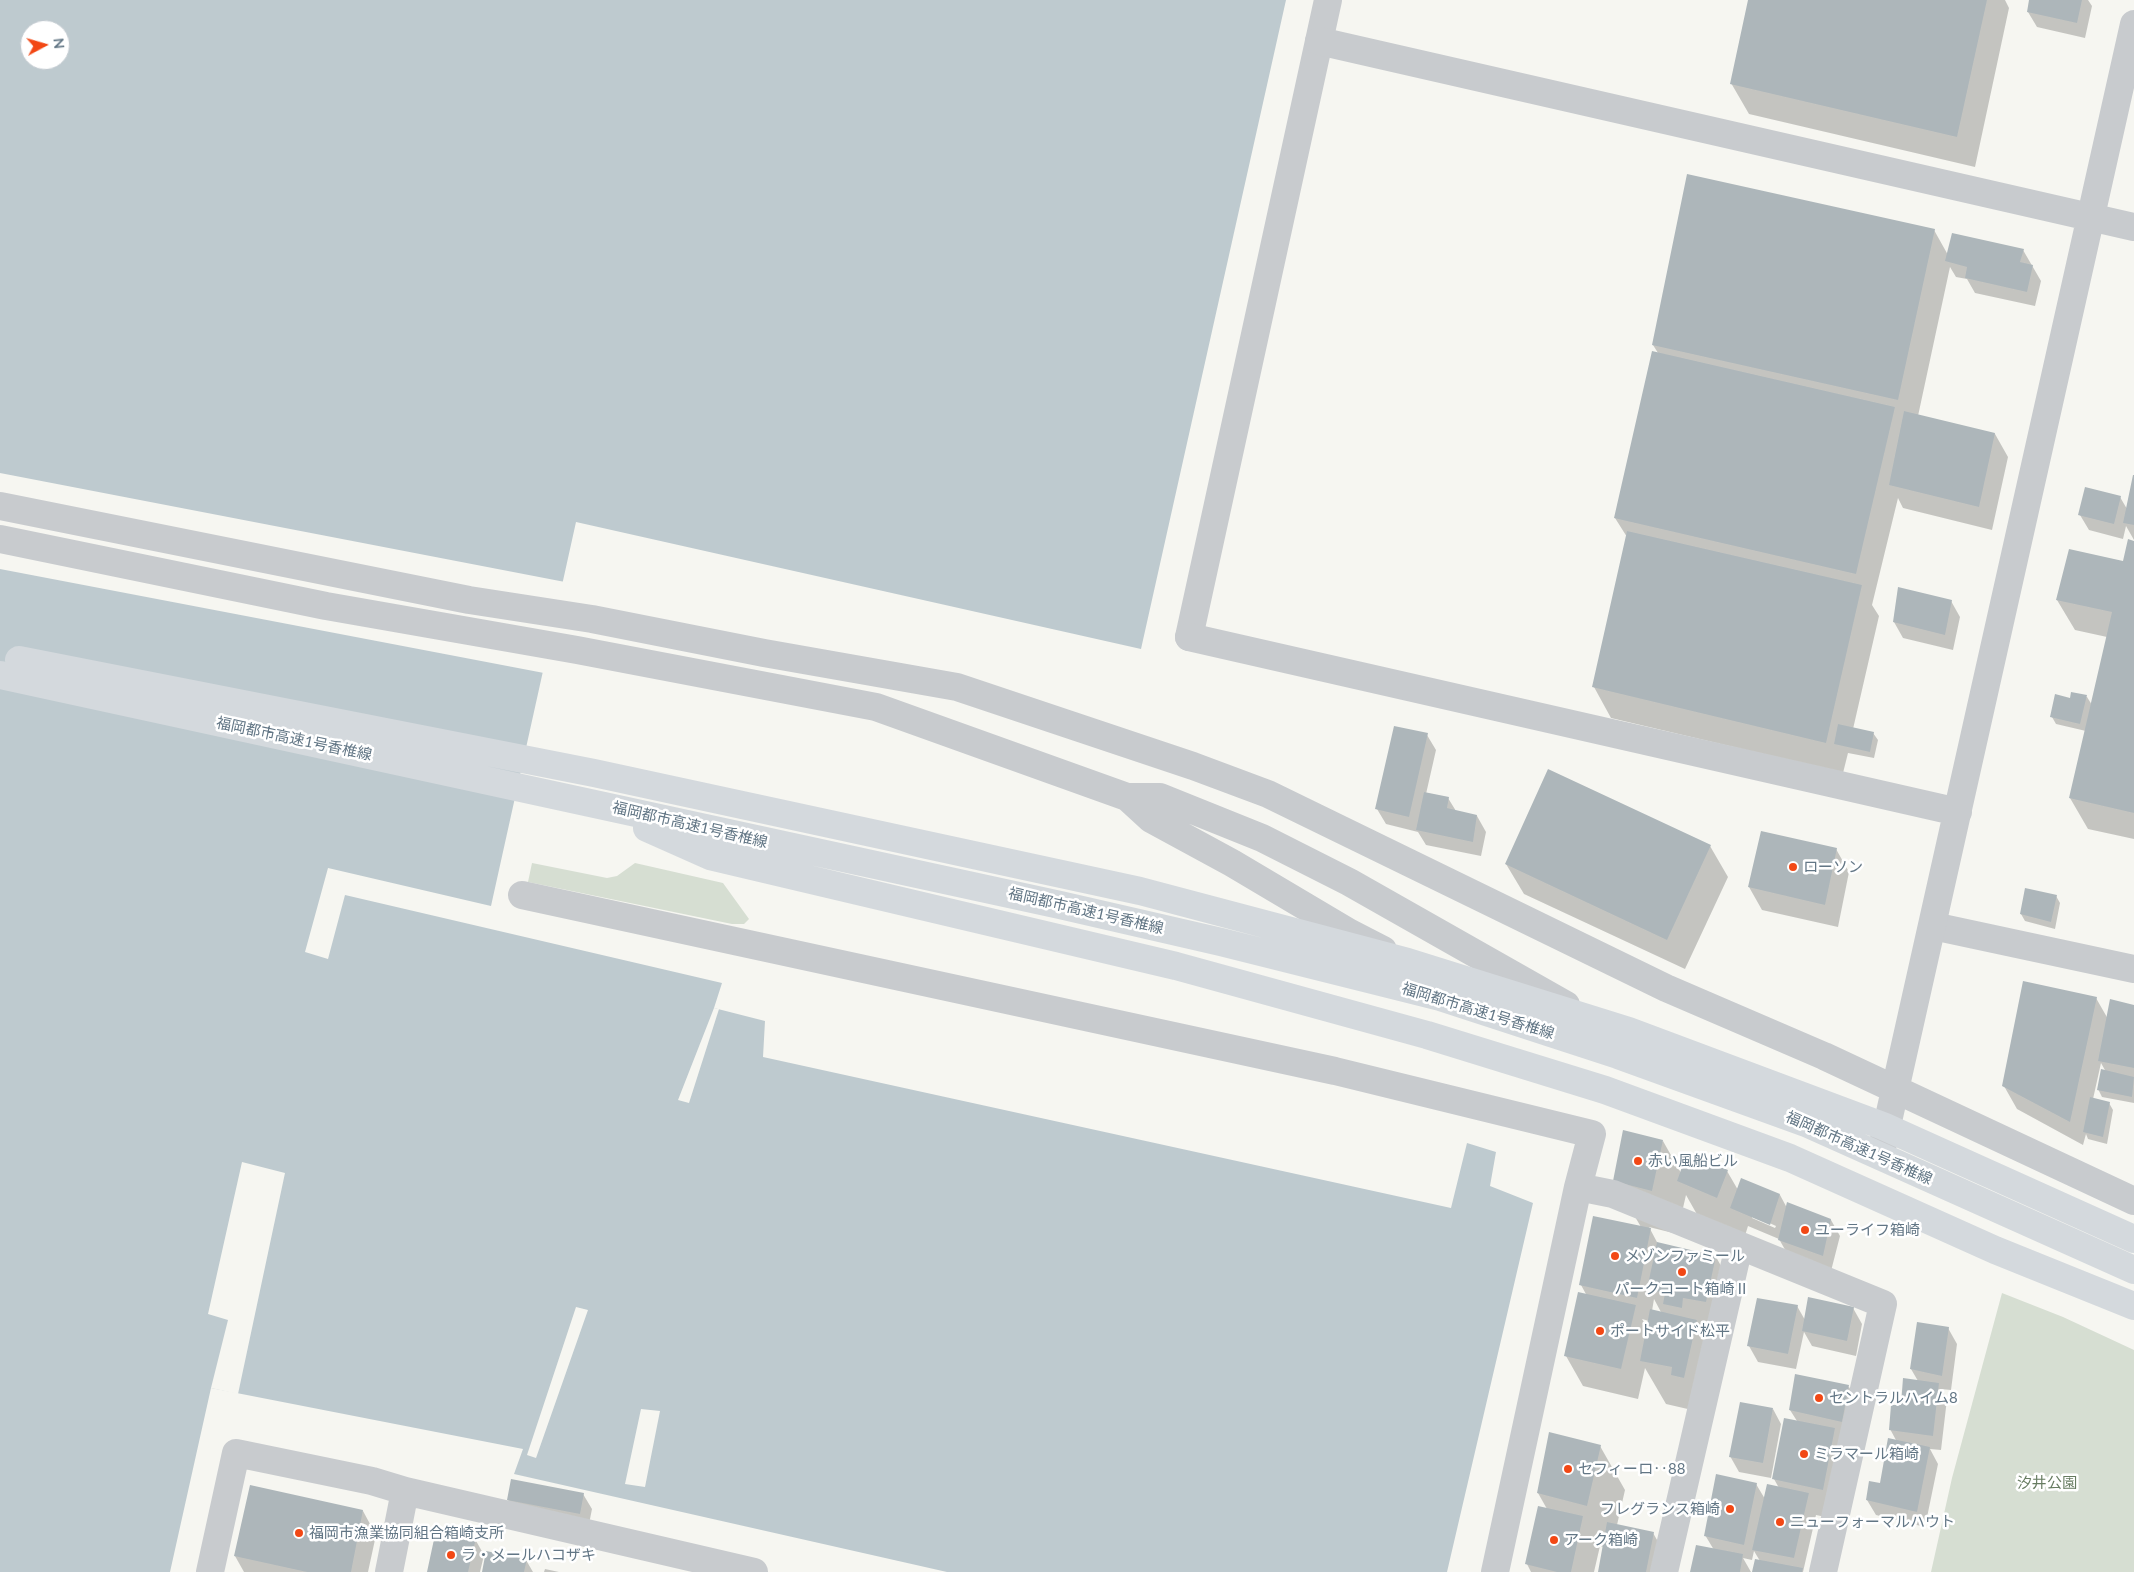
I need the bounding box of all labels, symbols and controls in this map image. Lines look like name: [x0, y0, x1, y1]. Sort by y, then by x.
north arrow: [20, 20, 70, 70]
text: N: [50, 37, 68, 50]
street label: 福岡都市高速1号香椎線: [215, 714, 373, 764]
street label: 福岡都市高速1号香椎線: [611, 798, 769, 852]
place label: ローソン: [1803, 858, 1863, 876]
marker: ローソン: [1787, 861, 1799, 873]
street label: 福岡都市高速1号香椎線: [1007, 884, 1165, 938]
street label: 福岡都市高速1号香椎線: [1399, 979, 1557, 1043]
street label: 福岡都市高速1号香椎線: [1783, 1108, 1935, 1188]
place label: 赤い風船ビル: [1648, 1152, 1738, 1170]
marker: 赤い風船ビル: [1632, 1155, 1644, 1167]
place label: ユーライフ箱崎: [1815, 1221, 1920, 1239]
marker: ユーライフ箱崎: [1799, 1224, 1811, 1236]
place label: メゾンファミール: [1625, 1247, 1745, 1265]
marker: メゾンファミール: [1609, 1250, 1621, 1262]
marker: パークコート箱崎Ⅱ: [1676, 1266, 1688, 1278]
place label: パークコート箱崎Ⅱ: [1615, 1280, 1749, 1298]
place label: ポートサイド松平: [1610, 1322, 1730, 1340]
marker: ポートサイド松平: [1594, 1325, 1606, 1337]
place label: セントラルハイム8: [1829, 1389, 1958, 1407]
marker: セントラルハイム8: [1813, 1392, 1825, 1404]
place label: ミラマール箱崎: [1814, 1445, 1919, 1463]
marker: ミラマール箱崎: [1798, 1448, 1810, 1460]
place label: セフィーロ‥88: [1578, 1460, 1685, 1478]
marker: セフィーロ‥88: [1562, 1463, 1574, 1475]
park label: 汐井公園: [2017, 1474, 2077, 1492]
place label: フレグランス箱崎: [1600, 1500, 1720, 1518]
marker: フレグランス箱崎: [1724, 1503, 1736, 1515]
place label: ニューフォーマルハウト: [1790, 1513, 1955, 1531]
marker: ニューフォーマルハウト: [1774, 1516, 1786, 1528]
place label: 福岡市漁業協同組合箱崎支所: [309, 1524, 504, 1542]
marker: 福岡市漁業協同組合箱崎支所: [293, 1527, 305, 1539]
place label: アーク箱崎: [1564, 1531, 1638, 1549]
marker: アーク箱崎: [1548, 1534, 1560, 1546]
place label: ラ・メールハコザキ: [461, 1546, 596, 1564]
marker: ラ・メールハコザキ: [445, 1549, 457, 1561]

